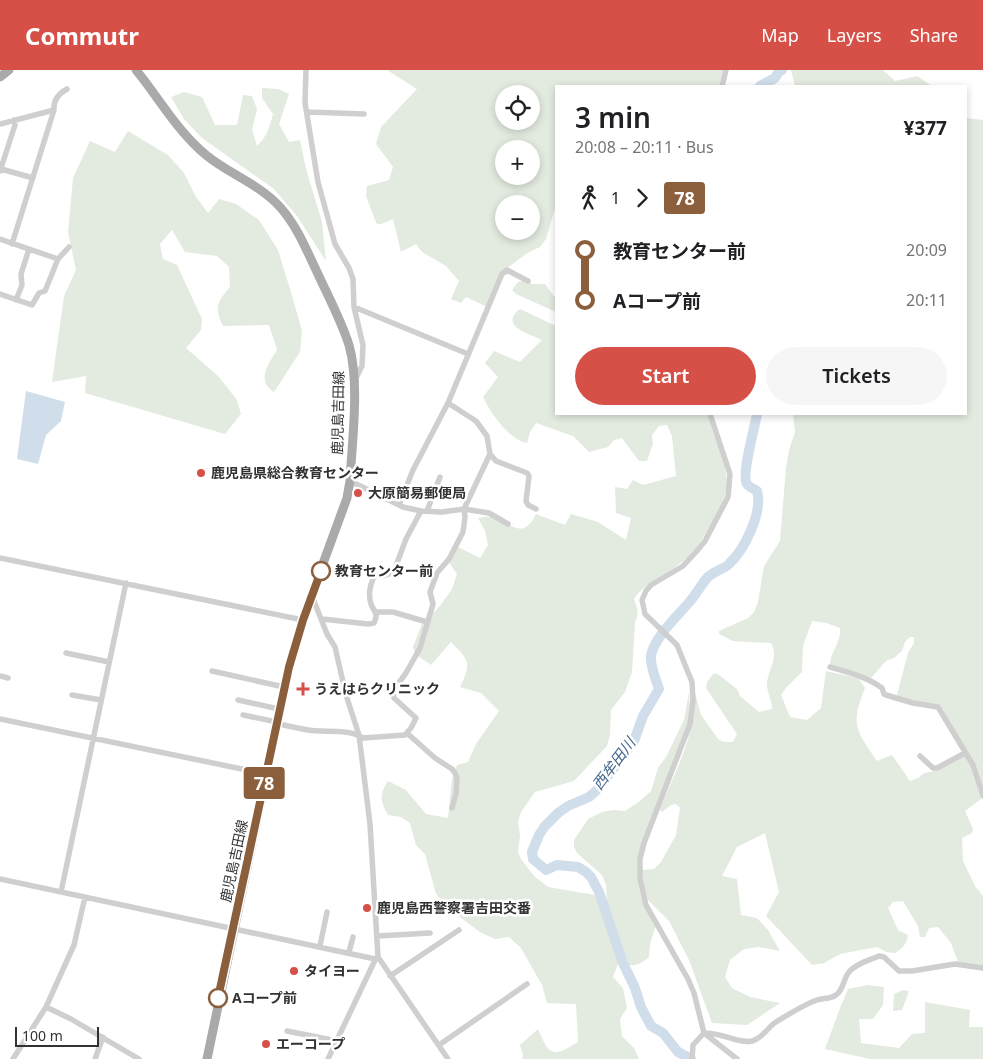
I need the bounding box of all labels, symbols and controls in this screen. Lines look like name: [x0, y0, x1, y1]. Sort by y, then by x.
text: Commutr: [25, 19, 139, 52]
text: Map: [761, 23, 799, 47]
text: Layers: [827, 23, 882, 47]
text: Share: [910, 23, 958, 47]
map controls: [495, 85, 540, 240]
button: locate: [495, 85, 540, 130]
text: 3 min: [575, 98, 651, 136]
text: ¥377: [904, 115, 947, 141]
text: 20:08 – 20:11 · Bus: [575, 136, 714, 158]
button: +: [495, 140, 540, 185]
icon: walk: [575, 184, 603, 212]
icon: forward: [628, 184, 656, 212]
text: 78: [674, 186, 695, 210]
text: 1: [611, 187, 620, 209]
button: −: [495, 195, 540, 240]
text: 教育センター前: [613, 238, 746, 264]
text: 20:09: [906, 239, 947, 261]
text: Aコープ前: [613, 288, 701, 314]
text: 20:11: [906, 289, 947, 311]
button: Start: [575, 347, 756, 405]
button: Tickets: [766, 347, 947, 405]
street label: 鹿児島吉田線: [327, 371, 348, 455]
place label: 鹿児島県総合教育センター: [211, 463, 379, 482]
marker: 鹿児島県総合教育センター: [195, 467, 207, 479]
place label: 大原簡易郵便局: [368, 483, 466, 502]
marker: 大原簡易郵便局: [352, 487, 364, 499]
marker: 教育センター前: [311, 561, 331, 581]
place label: 教育センター前: [335, 561, 433, 580]
place label: うえはらクリニック: [314, 679, 440, 698]
marker: うえはらクリニック: [296, 682, 310, 696]
water label: 西牟田川: [587, 732, 640, 793]
line badge: 78: [242, 767, 286, 799]
text: 78: [254, 771, 274, 795]
street label: 鹿児島吉田線: [215, 818, 252, 904]
place label: 鹿児島西警察署吉田交番: [377, 898, 531, 917]
marker: 鹿児島西警察署吉田交番: [361, 902, 373, 914]
place label: タイヨー: [304, 961, 360, 980]
marker: タイヨー: [288, 965, 300, 977]
marker: Aコープ前: [208, 988, 228, 1008]
place label: Aコープ前: [232, 988, 297, 1007]
scale bar: [15, 1024, 99, 1047]
text: 100 m: [22, 1026, 63, 1045]
place label: エーコープ: [276, 1034, 345, 1053]
marker: エーコープ: [260, 1038, 272, 1050]

